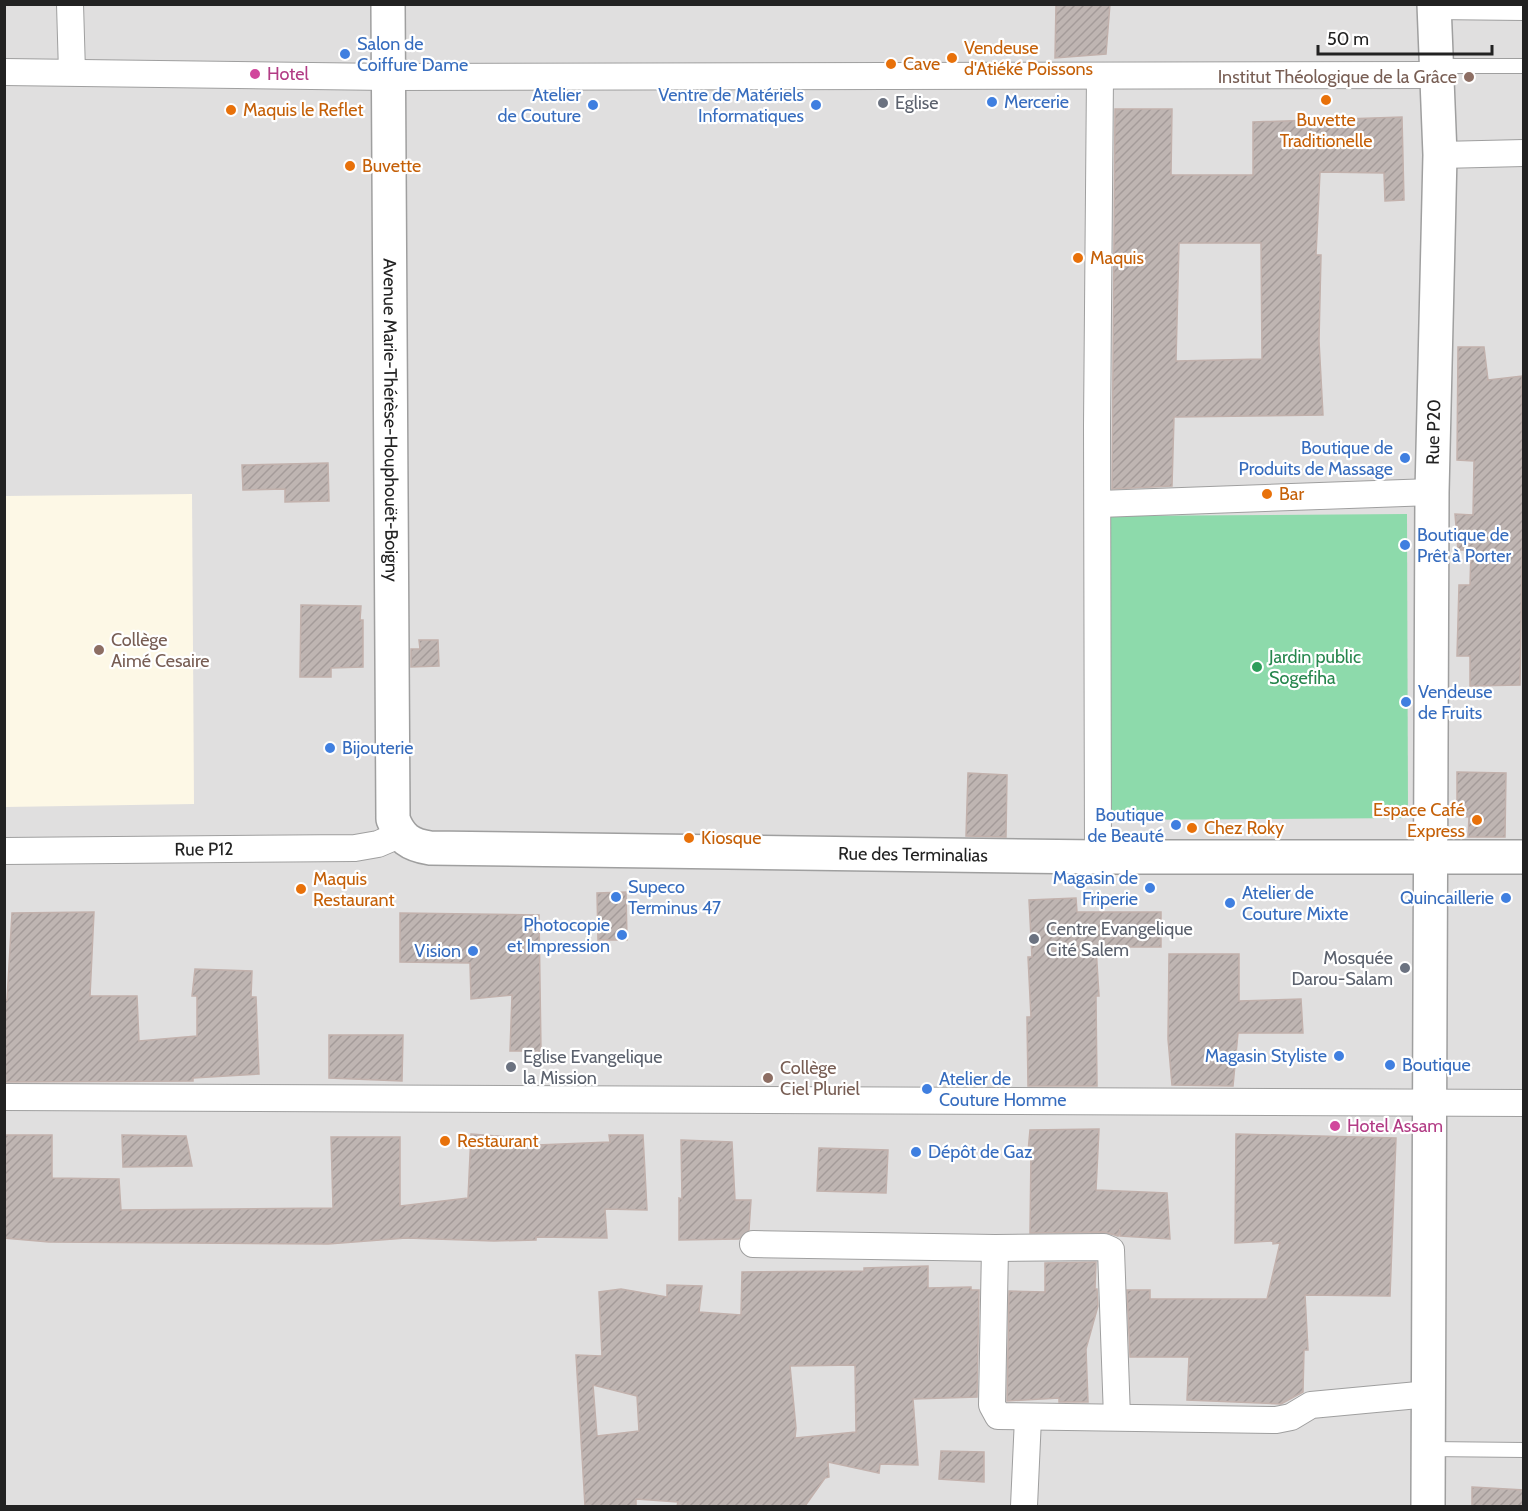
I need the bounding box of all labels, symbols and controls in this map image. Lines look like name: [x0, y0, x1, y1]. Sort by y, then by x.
scale bar: [1318, 18, 1492, 56]
text: 50 m: [1327, 28, 1369, 50]
place label: Salon de Coiffure Dame: [357, 33, 468, 76]
place label: Vendeuse d'Atiéké Poissons: [964, 37, 1093, 80]
marker: Salon de Coiffure Dame: [338, 47, 352, 61]
marker: Vendeuse d'Atiéké Poissons: [945, 51, 959, 65]
place label: Cave: [903, 53, 940, 75]
marker: Cave: [884, 57, 898, 71]
place label: Hotel: [267, 63, 309, 85]
place label: Institut Théologique de la Grâce: [1218, 66, 1457, 88]
marker: Hotel: [248, 67, 262, 81]
marker: Institut Théologique de la Grâce: [1462, 70, 1476, 84]
place label: Atelier de Couture: [497, 84, 581, 127]
place label: Ventre de Matériels Informatiques: [658, 84, 804, 127]
place label: Mercerie: [1004, 91, 1069, 113]
place label: Eglise: [895, 92, 938, 114]
marker: Buvette Traditionelle: [1319, 93, 1333, 107]
marker: Mercerie: [985, 95, 999, 109]
marker: Eglise: [876, 96, 890, 110]
marker: Atelier de Couture: [586, 98, 600, 112]
marker: Ventre de Matériels Informatiques: [809, 98, 823, 112]
place label: Maquis le Reflet: [243, 99, 363, 121]
marker: Maquis le Reflet: [224, 103, 238, 117]
place label: Buvette Traditionelle: [1280, 109, 1372, 152]
place label: Buvette: [362, 155, 421, 177]
marker: Buvette: [343, 159, 357, 173]
place label: Maquis: [1090, 247, 1144, 269]
marker: Maquis: [1071, 251, 1085, 265]
street label: Avenue Marie-Thérèse-Houphouët-Boigny: [379, 258, 403, 582]
street label: Rue P20: [1422, 399, 1445, 465]
place label: Boutique de Produits de Massage: [1239, 437, 1393, 480]
marker: Boutique de Produits de Massage: [1398, 451, 1412, 465]
place label: Bar: [1279, 483, 1304, 505]
marker: Bar: [1260, 487, 1274, 501]
place label: Boutique de Prêt à Porter: [1417, 524, 1511, 567]
marker: Boutique de Prêt à Porter: [1398, 538, 1412, 552]
place label: Collège Aimé Cesaire: [111, 629, 210, 672]
marker: Collège Aimé Cesaire: [92, 643, 106, 657]
place label: Jardin public Sogefiha: [1268, 646, 1361, 689]
marker: Jardin public Sogefiha: [1250, 660, 1264, 674]
place label: Vendeuse de Fruits: [1418, 681, 1493, 724]
marker: Vendeuse de Fruits: [1399, 695, 1413, 709]
place label: Bijouterie: [342, 737, 414, 759]
marker: Bijouterie: [323, 741, 337, 755]
place label: Espace Café Express: [1373, 799, 1465, 842]
place label: Boutique de Beauté: [1087, 804, 1164, 847]
marker: Espace Café Express: [1470, 813, 1484, 827]
place label: Chez Roky: [1204, 817, 1284, 839]
marker: Boutique de Beauté: [1169, 818, 1183, 832]
marker: Chez Roky: [1185, 821, 1199, 835]
place label: Kiosque: [701, 827, 761, 849]
marker: Kiosque: [682, 831, 696, 845]
street label: Rue P12: [174, 838, 234, 861]
street label: Rue des Terminalias: [838, 842, 988, 867]
place label: Magasin de Friperie: [1053, 867, 1138, 910]
place label: Maquis Restaurant: [313, 868, 395, 911]
place label: Supeco Terminus 47: [628, 876, 721, 919]
marker: Magasin de Friperie: [1143, 881, 1157, 895]
marker: Maquis Restaurant: [294, 882, 308, 896]
place label: Atelier de Couture Mixte: [1242, 882, 1348, 925]
place label: Quincaillerie: [1400, 887, 1494, 909]
marker: Supeco Terminus 47: [609, 890, 623, 904]
marker: Quincaillerie: [1499, 891, 1513, 905]
marker: Atelier de Couture Mixte: [1223, 896, 1237, 910]
place label: Photocopie et Impression: [507, 914, 610, 957]
place label: Centre Evangelique Cité Salem: [1046, 918, 1193, 961]
marker: Photocopie et Impression: [615, 928, 629, 942]
marker: Centre Evangelique Cité Salem: [1027, 932, 1041, 946]
place label: Vision: [414, 940, 461, 962]
marker: Vision: [466, 944, 480, 958]
place label: Mosquée Darou-Salam: [1291, 947, 1393, 990]
marker: Mosquée Darou-Salam: [1398, 961, 1412, 975]
place label: Magasin Styliste: [1205, 1045, 1327, 1067]
place label: Eglise Evangelique la Mission: [523, 1046, 663, 1089]
marker: Magasin Styliste: [1332, 1049, 1346, 1063]
place label: Boutique: [1402, 1054, 1471, 1076]
place label: Collège Ciel Pluriel: [780, 1057, 861, 1100]
marker: Boutique: [1383, 1058, 1397, 1072]
marker: Eglise Evangelique la Mission: [504, 1060, 518, 1074]
place label: Atelier de Couture Homme: [939, 1068, 1067, 1111]
marker: Collège Ciel Pluriel: [761, 1071, 775, 1085]
marker: Atelier de Couture Homme: [920, 1082, 934, 1096]
place label: Hotel Assam: [1347, 1115, 1443, 1137]
marker: Hotel Assam: [1328, 1119, 1342, 1133]
place label: Restaurant: [457, 1130, 539, 1152]
marker: Restaurant: [438, 1134, 452, 1148]
place label: Dépôt de Gaz: [928, 1141, 1033, 1163]
marker: Dépôt de Gaz: [909, 1145, 923, 1159]

